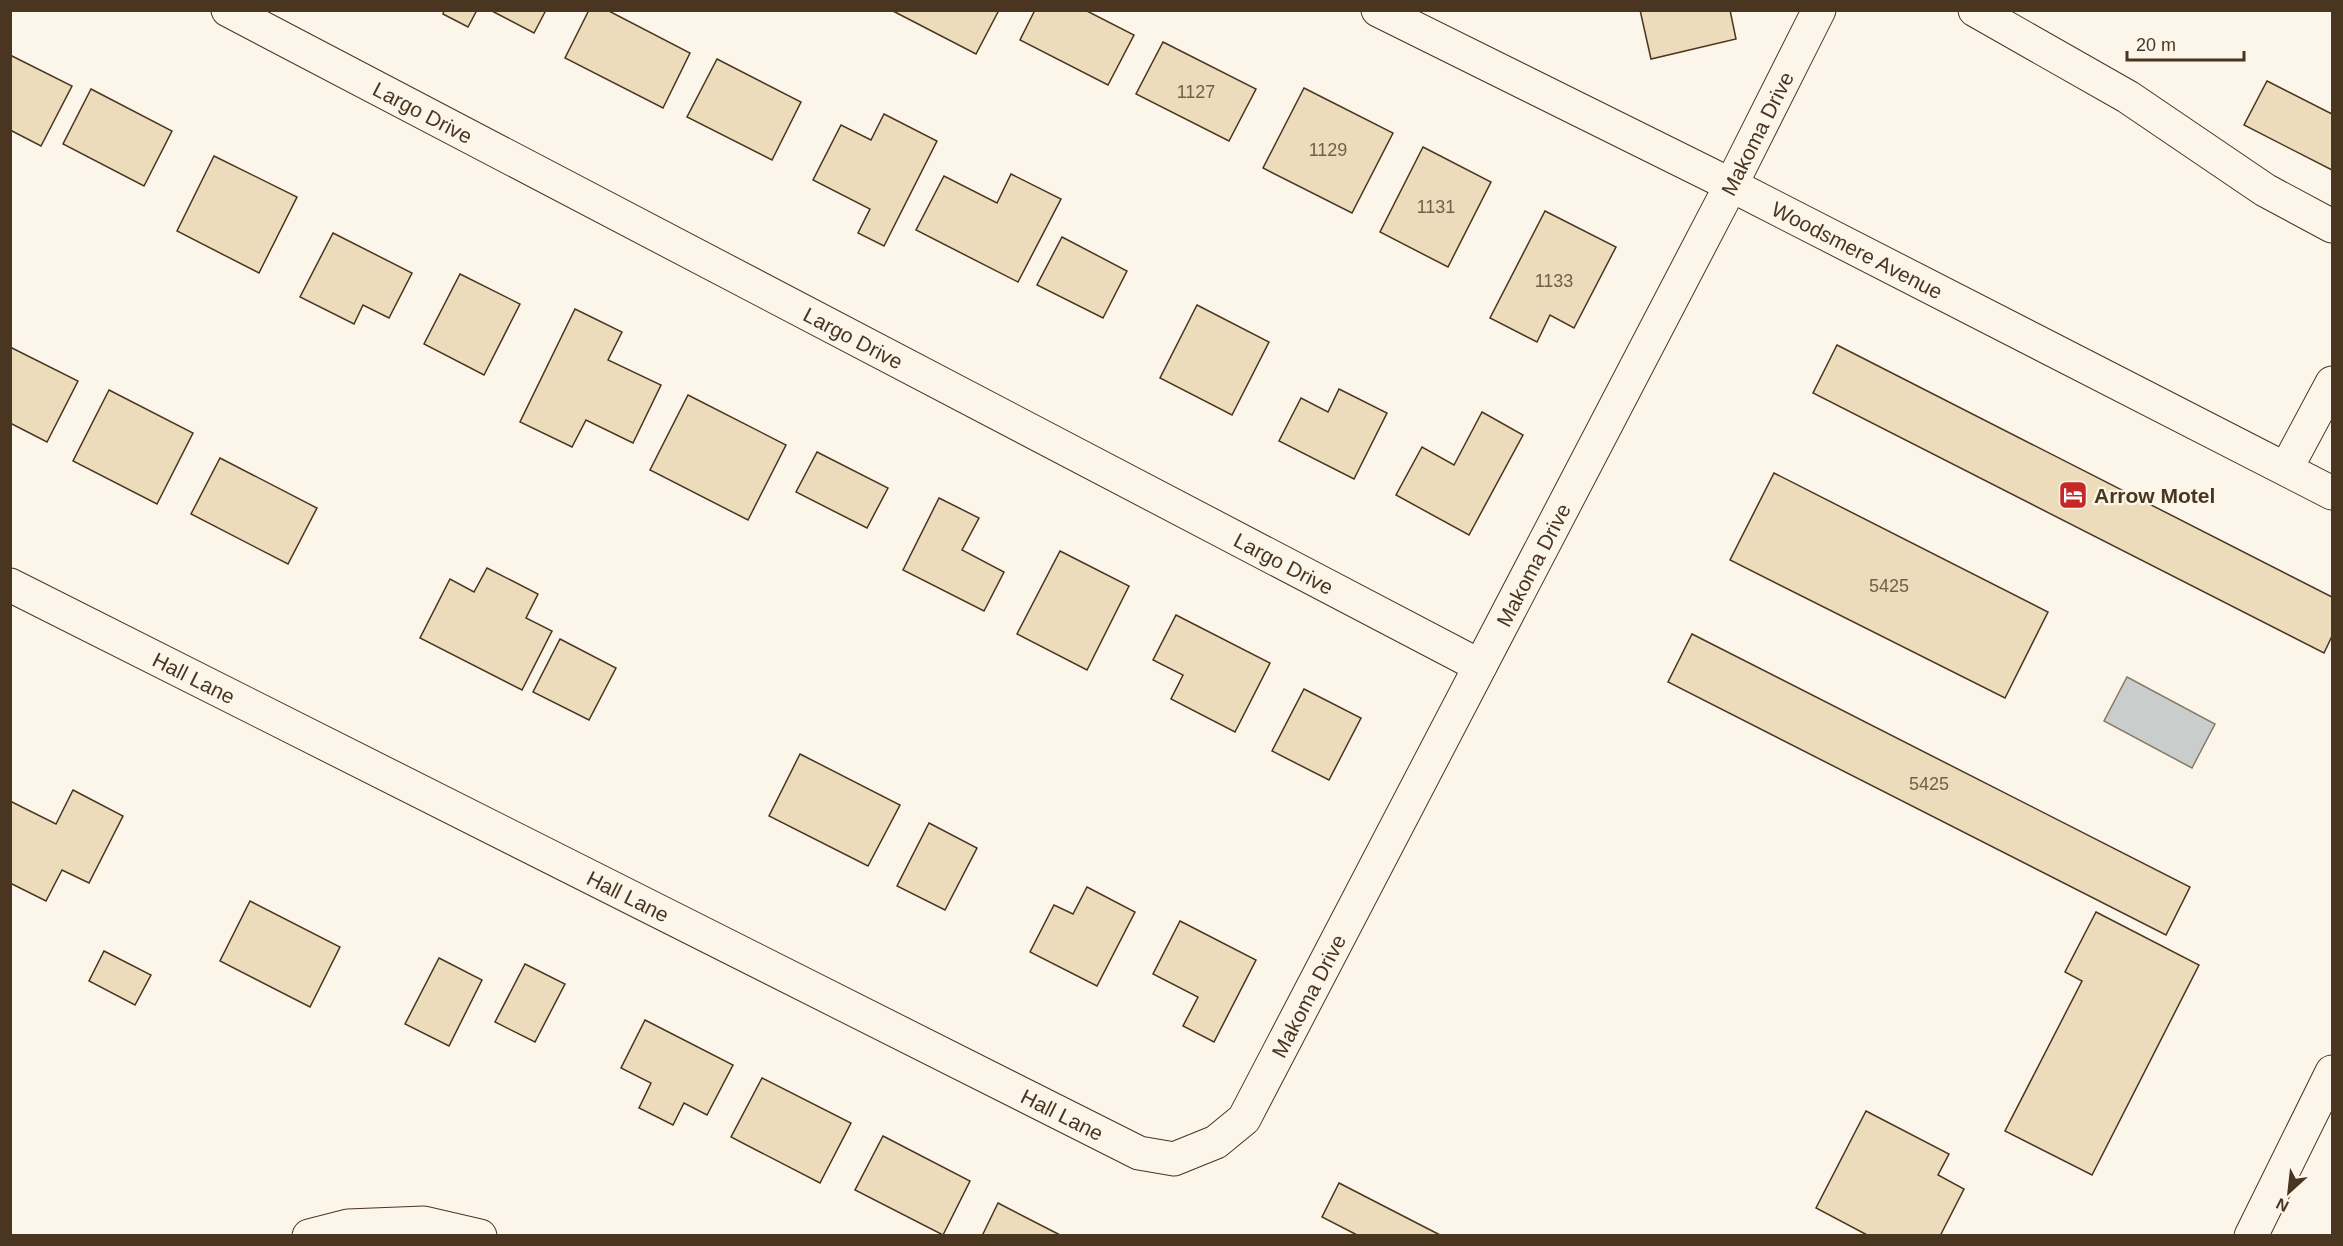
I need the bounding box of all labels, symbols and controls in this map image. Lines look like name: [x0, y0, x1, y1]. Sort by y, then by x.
scale bar: [2127, 24, 2244, 62]
text: 20 m: [2136, 35, 2176, 55]
street label: Makoma Drive: [1716, 68, 1798, 199]
street label: Largo Drive: [369, 77, 476, 147]
house number: 1127: [1177, 82, 1215, 102]
house number: 1129: [1309, 140, 1347, 160]
house number: 1131: [1417, 197, 1455, 217]
street label: Woodsmere Avenue: [1768, 197, 1946, 303]
house number: 1133: [1535, 271, 1573, 291]
street label: Largo Drive: [800, 302, 907, 373]
hotel icon: Arrow Motel: [2057, 479, 2089, 511]
place label: Arrow Motel: [2094, 484, 2215, 507]
street label: Makoma Drive: [1492, 499, 1575, 630]
street label: Largo Drive: [1230, 528, 1337, 599]
house number: 5425: [1869, 576, 1909, 596]
street label: Hall Lane: [149, 647, 239, 708]
house number: 5425: [1909, 774, 1949, 794]
street label: Hall Lane: [583, 866, 673, 926]
street label: Makoma Drive: [1267, 930, 1350, 1061]
street label: Hall Lane: [1017, 1084, 1107, 1145]
north arrow: [2259, 1162, 2319, 1222]
text: N: [2273, 1195, 2291, 1215]

